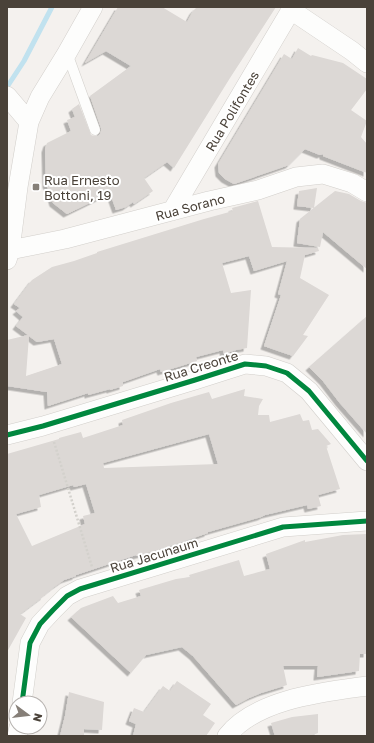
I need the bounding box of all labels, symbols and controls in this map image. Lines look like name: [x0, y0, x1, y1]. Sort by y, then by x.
street label: Rua Polifontes: [202, 68, 262, 154]
place label: Rua Ernesto Bottoni, 19: [44, 172, 120, 203]
marker: Rua Ernesto Bottoni, 19: [31, 182, 41, 192]
street label: Rua Sorano: [154, 190, 227, 224]
street label: Rua Creonte: [162, 347, 240, 385]
street label: Rua Jacunaum: [108, 534, 200, 576]
north arrow: [8, 695, 48, 735]
text: N: [31, 712, 46, 723]

